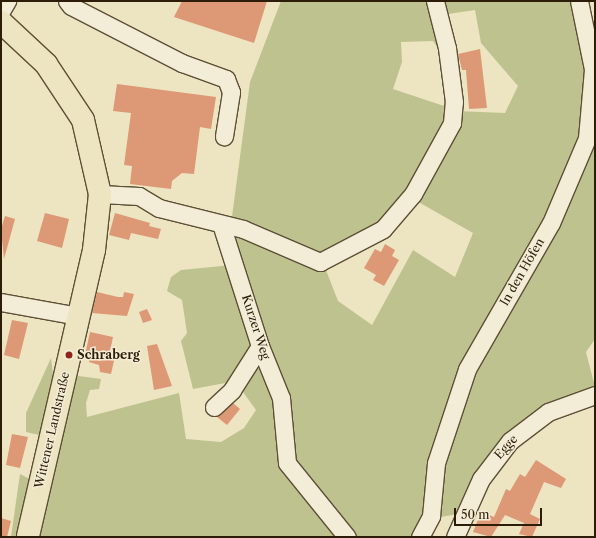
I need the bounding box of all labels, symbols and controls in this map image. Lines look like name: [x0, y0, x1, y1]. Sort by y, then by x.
street label: In den Höfen: [497, 236, 547, 308]
street label: Kurzer Weg: [239, 292, 273, 362]
place label: Schraberg: [77, 348, 140, 362]
marker: Schraberg: [64, 350, 74, 360]
street label: Wittener Landstraße: [32, 370, 72, 490]
street label: Egge: [491, 432, 521, 462]
scale bar: [456, 500, 544, 526]
text: 50 m: [461, 507, 490, 522]

